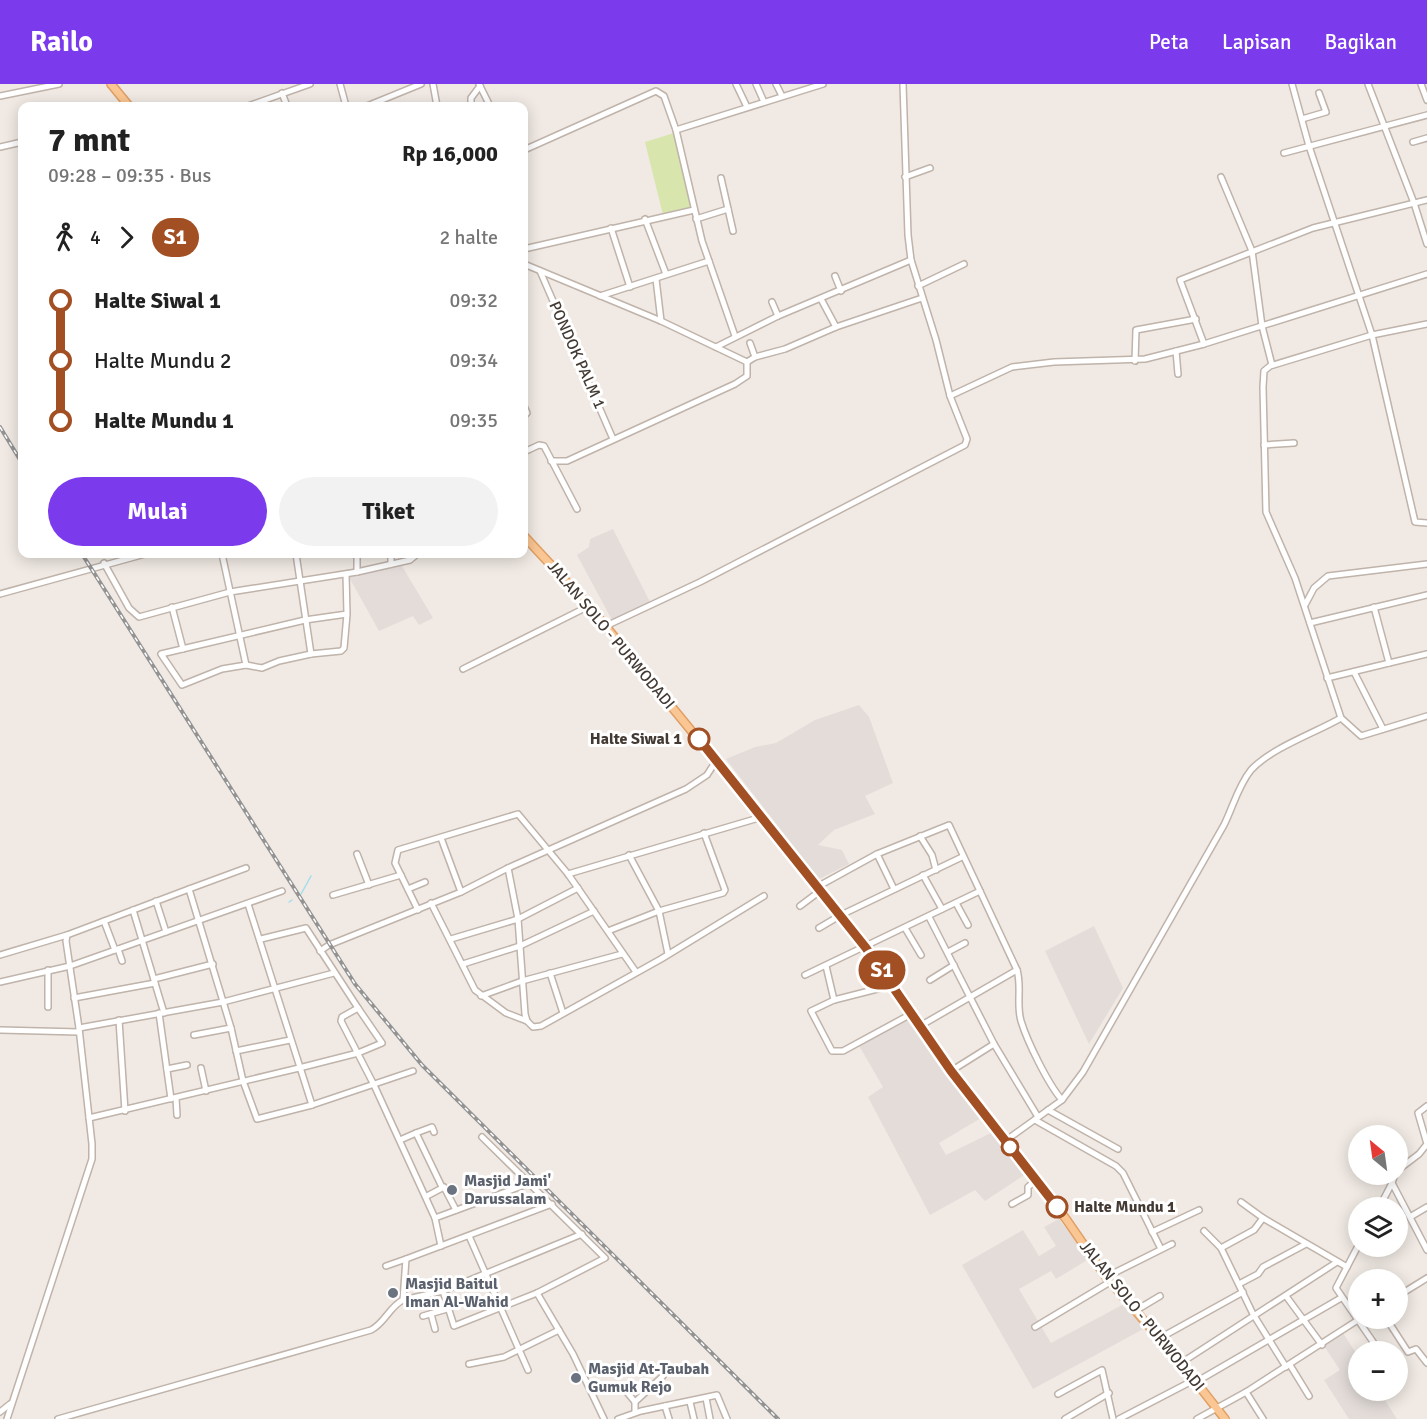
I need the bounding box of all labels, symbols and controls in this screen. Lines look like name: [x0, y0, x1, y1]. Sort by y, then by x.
text: Railo: [30, 25, 93, 59]
text: Peta: [1149, 29, 1189, 55]
text: Lapisan: [1222, 29, 1291, 55]
text: Bagikan: [1324, 29, 1397, 55]
text: 7 mnt: [48, 120, 130, 161]
text: Rp 16,000: [402, 140, 498, 167]
text: 09:28 – 09:35 · Bus: [48, 163, 211, 188]
icon: walk: [48, 221, 81, 254]
icon: forward: [110, 221, 143, 254]
text: S1: [164, 224, 187, 250]
text: 4: [90, 225, 101, 250]
text: 2 halte: [439, 225, 498, 250]
text: Halte Siwal 1: [94, 287, 221, 314]
text: 09:32: [449, 288, 498, 313]
street label: PONDOK PALM 1: [544, 298, 610, 412]
text: Halte Mundu 2: [94, 347, 232, 374]
text: 09:34: [449, 348, 498, 373]
text: Halte Mundu 1: [94, 407, 234, 434]
text: 09:35: [449, 408, 498, 433]
button: Mulai: [48, 477, 267, 546]
button: Tiket: [279, 477, 498, 546]
street label: JALAN SOLO - PURWODADI: [543, 557, 679, 713]
marker: Halte Siwal 1: [688, 728, 710, 750]
place label: Halte Siwal 1: [590, 729, 682, 749]
line badge: S1: [855, 950, 909, 990]
text: S1: [870, 957, 894, 983]
north arrow: [1348, 1125, 1408, 1185]
map controls: [1348, 1125, 1408, 1401]
unlabelled marker: [1001, 1138, 1019, 1156]
place label: Masjid Jami' Darussalam: [464, 1171, 552, 1209]
marker: Masjid Jami' Darussalam: [445, 1183, 459, 1197]
marker: Halte Mundu 1: [1046, 1196, 1068, 1218]
place label: Halte Mundu 1: [1074, 1197, 1176, 1217]
button: layers: [1348, 1197, 1408, 1257]
street label: JALAN SOLO - PURWODADI: [1075, 1237, 1209, 1395]
button: +: [1348, 1269, 1408, 1329]
place label: Masjid Baitul Iman Al-Wahid: [405, 1274, 509, 1312]
marker: Masjid Baitul Iman Al-Wahid: [386, 1286, 400, 1300]
button: −: [1348, 1341, 1408, 1401]
place label: Masjid At-Taubah Gumuk Rejo: [588, 1359, 709, 1397]
marker: Masjid At-Taubah Gumuk Rejo: [569, 1371, 583, 1385]

